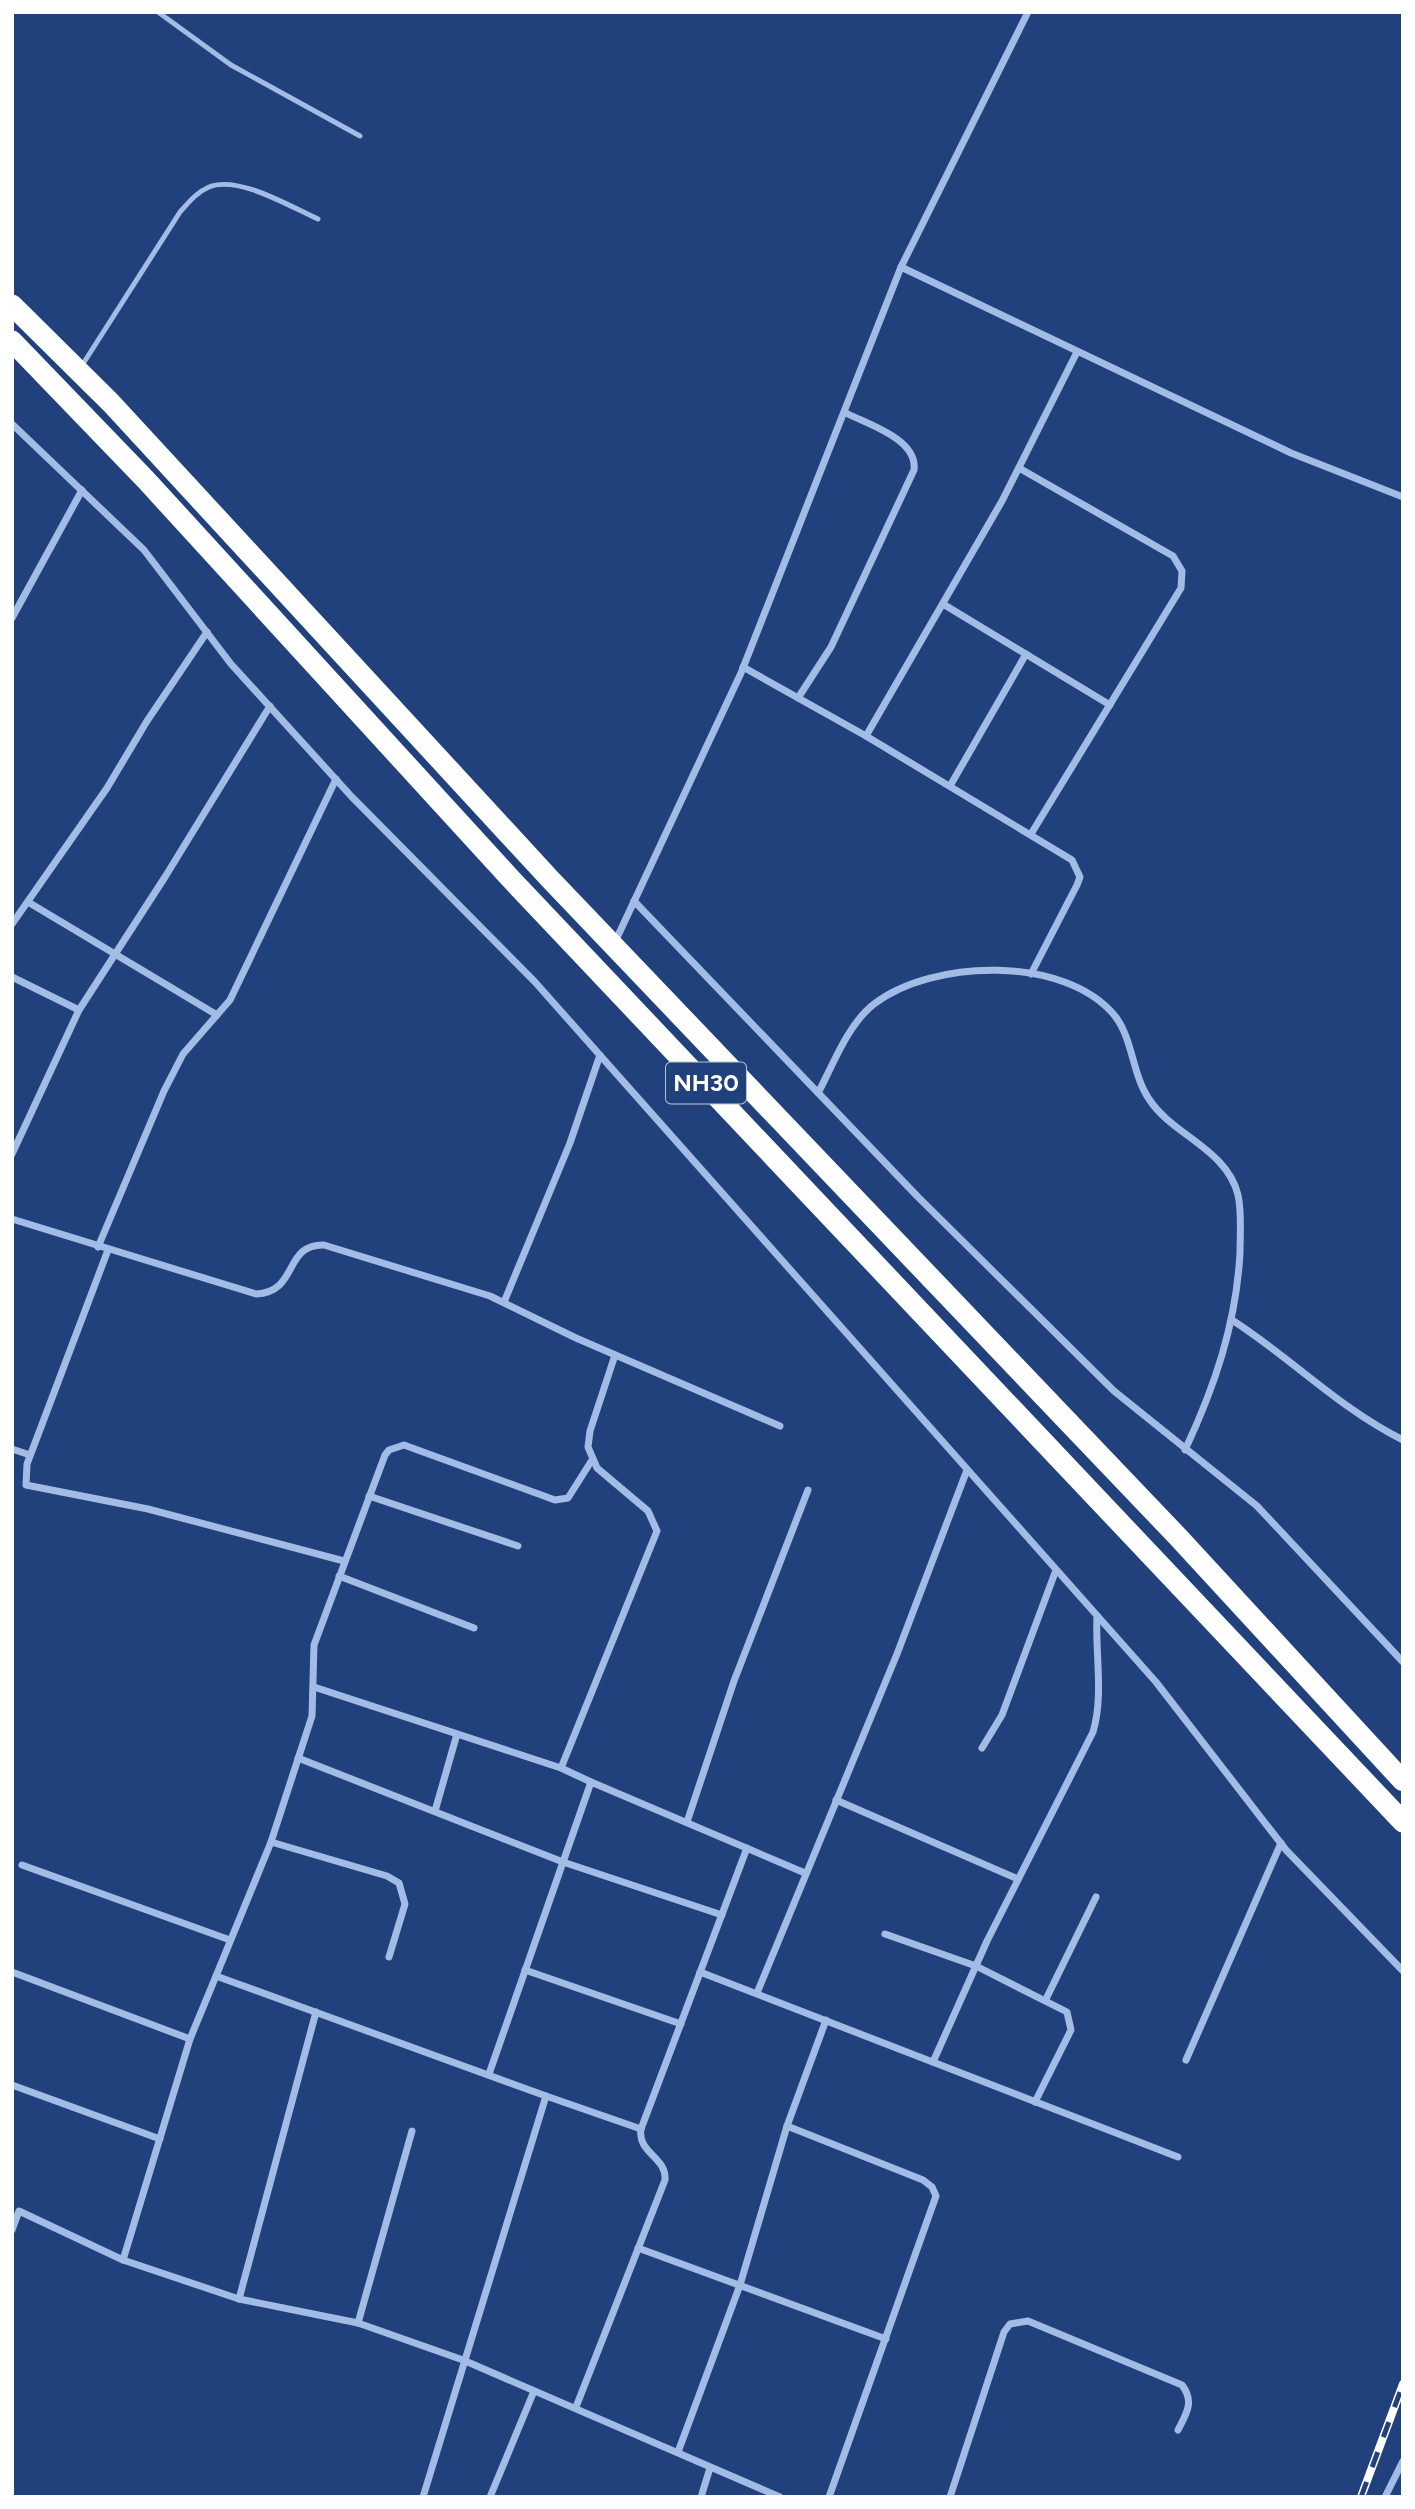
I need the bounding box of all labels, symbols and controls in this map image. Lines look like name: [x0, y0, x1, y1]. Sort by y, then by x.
road number: NH30: [666, 1063, 746, 1104]

